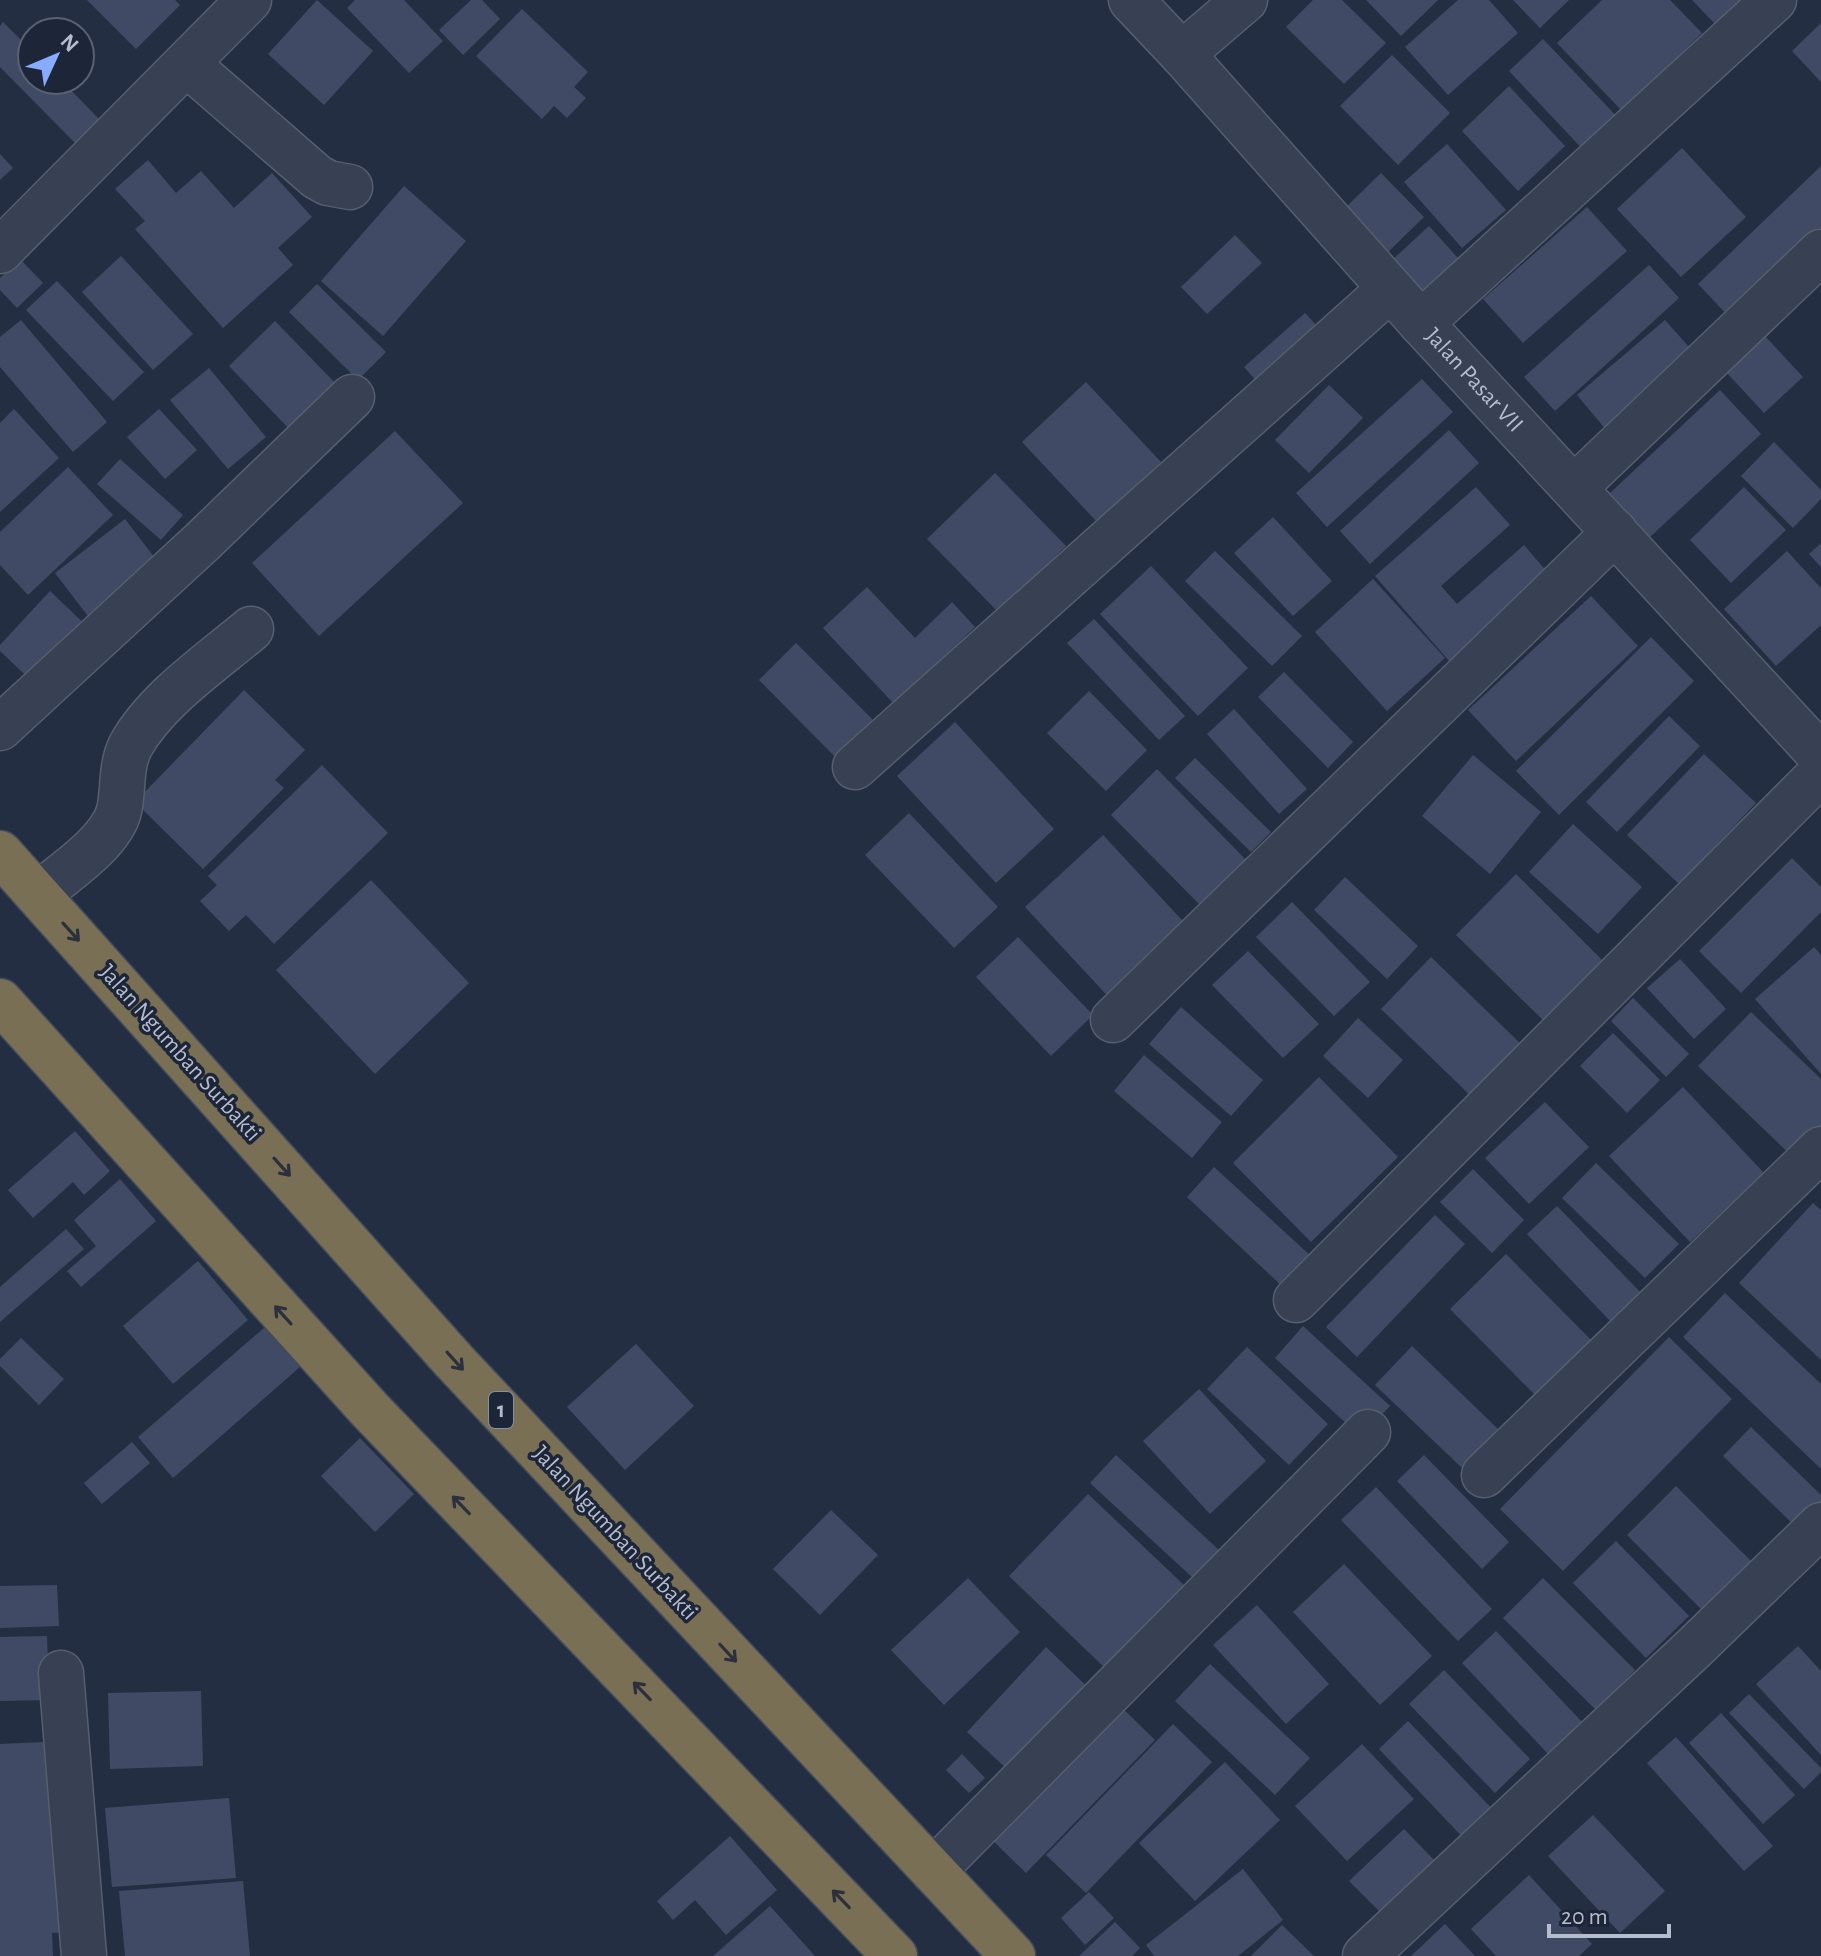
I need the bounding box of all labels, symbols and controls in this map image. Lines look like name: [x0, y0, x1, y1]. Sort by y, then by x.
north arrow: [16, 16, 96, 96]
text: N: [56, 30, 83, 56]
street label: Jalan Pasar VII: [1420, 324, 1527, 437]
one-way arrow: [62, 921, 80, 941]
street label: Jalan Ngumban Surbakti: [95, 960, 265, 1146]
one-way arrow: [272, 1157, 290, 1177]
one-way arrow: [275, 1305, 293, 1325]
one-way arrow: [445, 1351, 464, 1371]
road number: 1: [489, 1392, 513, 1428]
street label: Jalan Ngumban Surbakti: [528, 1441, 702, 1625]
one-way arrow: [452, 1496, 471, 1515]
one-way arrow: [719, 1643, 738, 1663]
one-way arrow: [633, 1682, 652, 1702]
scale bar: [1549, 1888, 1669, 1938]
one-way arrow: [832, 1890, 851, 1910]
text: 20 m: [1561, 1905, 1608, 1929]

